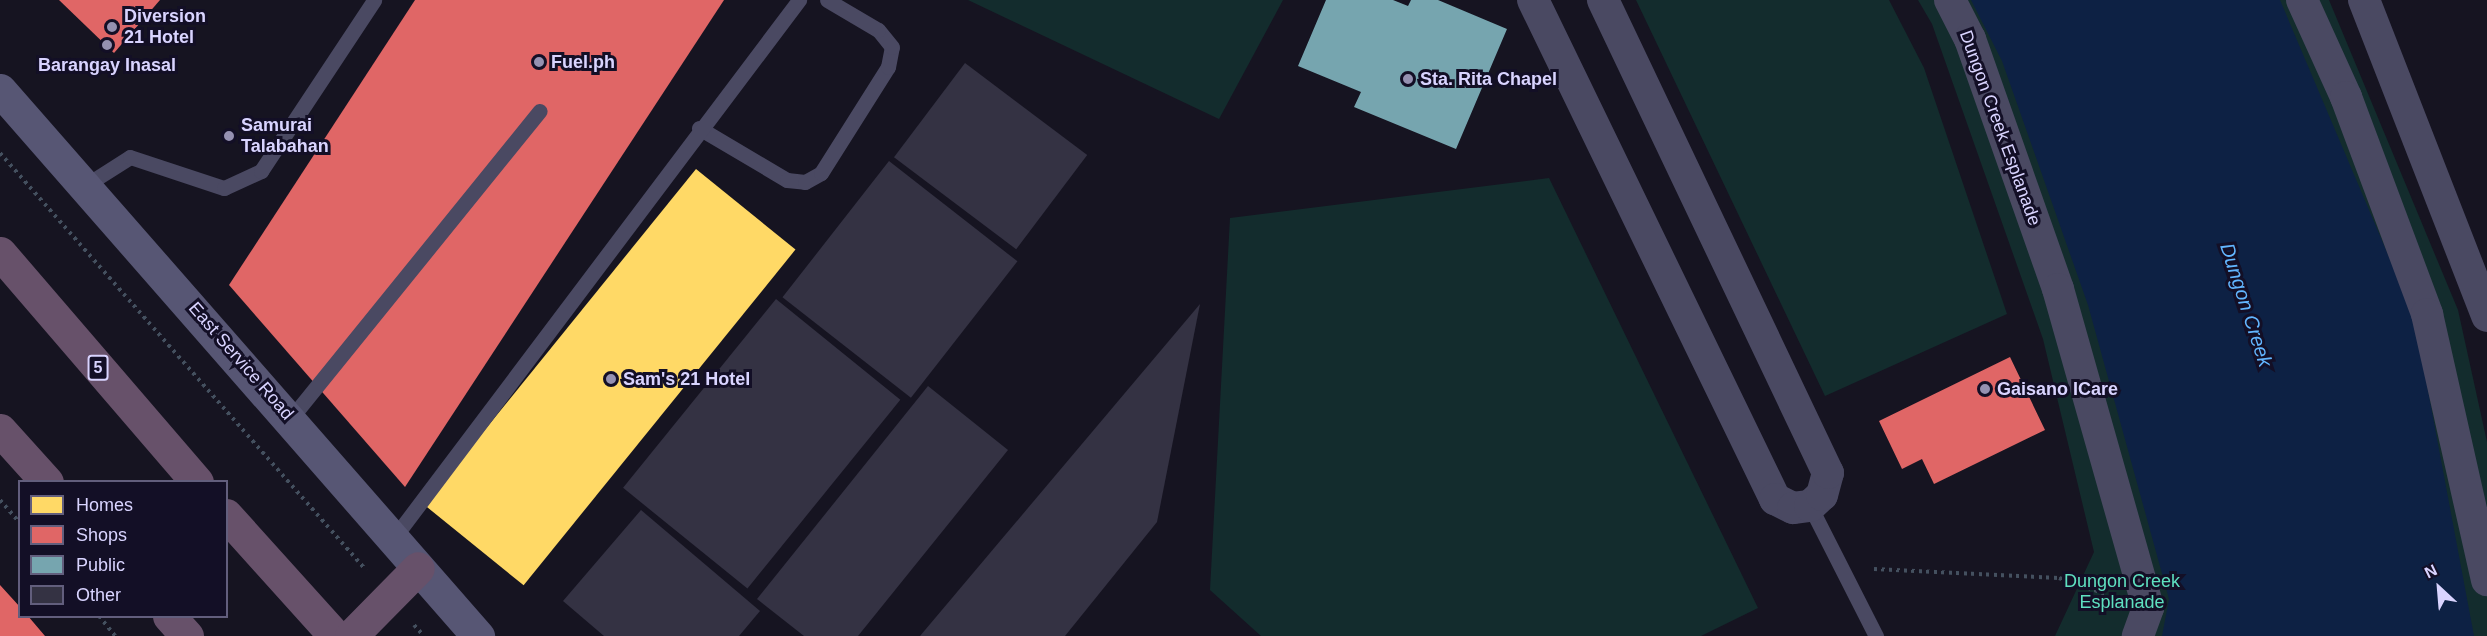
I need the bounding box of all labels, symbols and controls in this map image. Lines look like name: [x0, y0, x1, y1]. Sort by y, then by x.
place label: Diversion 21 Hotel: [124, 6, 206, 48]
marker: Diversion 21 Hotel: [105, 20, 119, 34]
street label: Dungon Creek Esplanade: [1955, 27, 2045, 229]
marker: Barangay Inasal: [100, 38, 114, 52]
place label: Fuel.ph: [551, 51, 615, 73]
place label: Barangay Inasal: [38, 54, 176, 76]
marker: Fuel.ph: [532, 55, 546, 69]
place label: Sta. Rita Chapel: [1420, 68, 1557, 90]
marker: Sta. Rita Chapel: [1401, 72, 1415, 86]
place label: Samurai Talabahan: [241, 115, 329, 158]
marker: Samurai Talabahan: [222, 129, 236, 143]
water label: Dungon Creek: [2215, 240, 2277, 370]
street label: East Service Road: [184, 298, 298, 424]
road number: 5: [88, 355, 108, 381]
place label: Sam's 21 Hotel: [623, 368, 750, 390]
marker: Sam's 21 Hotel: [604, 372, 618, 386]
place label: Gaisano ICare: [1997, 378, 2118, 400]
marker: Gaisano ICare: [1978, 382, 1992, 396]
legend: [18, 480, 228, 618]
text: Homes: [76, 495, 133, 515]
text: Shops: [76, 525, 127, 545]
text: Public: [76, 555, 125, 575]
north arrow: [2409, 558, 2469, 618]
text: N: [2422, 561, 2440, 582]
park label: Dungon Creek Esplanade: [2064, 571, 2180, 614]
text: Other: [76, 585, 121, 605]

